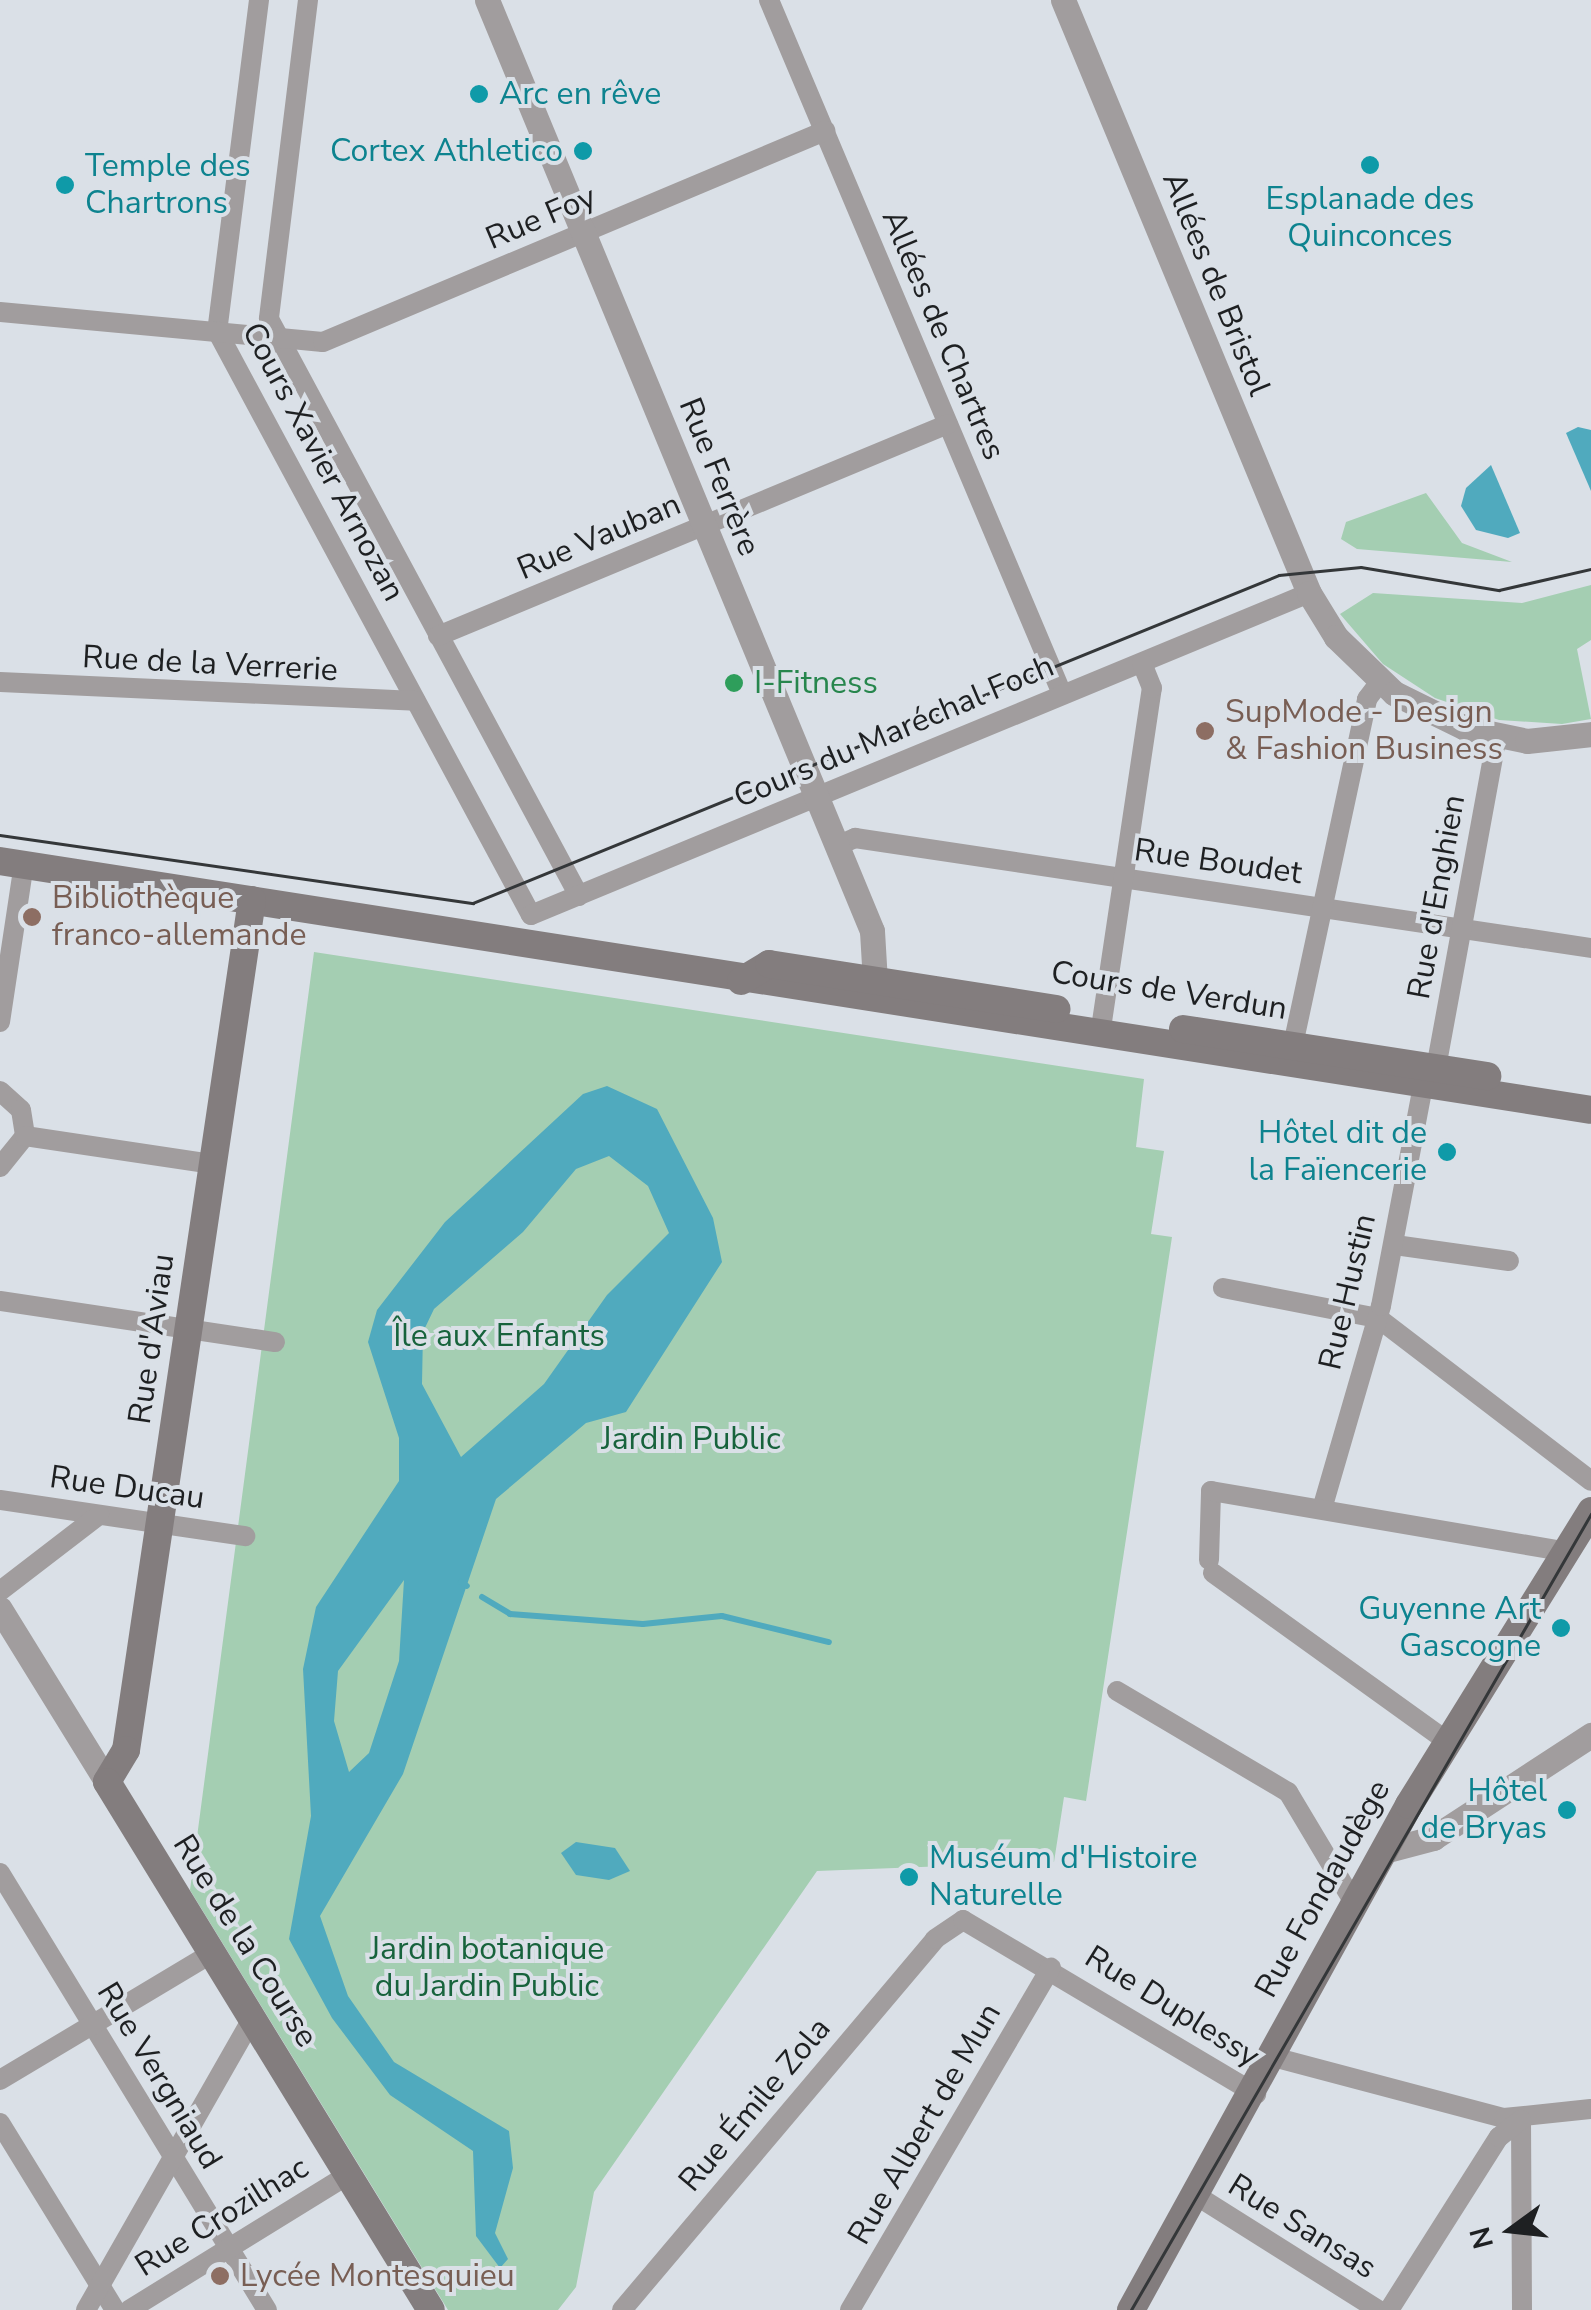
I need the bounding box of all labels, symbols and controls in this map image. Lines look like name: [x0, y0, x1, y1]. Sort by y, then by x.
place label: Arc en rêve: [499, 75, 661, 113]
marker: Arc en rêve: [468, 83, 490, 105]
place label: Cortex Athletico: [330, 132, 563, 170]
marker: Cortex Athletico: [572, 140, 594, 162]
place label: Temple des Chartrons: [85, 148, 251, 223]
marker: Esplanade des Quinconces: [1359, 154, 1381, 176]
street label: Allées de Bristol: [1154, 167, 1278, 401]
marker: Temple des Chartrons: [54, 174, 76, 196]
street label: Rue Foy: [480, 178, 602, 258]
place label: Esplanade des Quinconces: [1265, 181, 1475, 256]
street label: Allées de Chartres: [873, 204, 1013, 466]
street label: Cours Xavier Arnozan: [233, 316, 413, 608]
street label: Rue Ferrère: [670, 393, 768, 561]
street label: Rue Vauban: [512, 485, 686, 589]
street label: Rue de la Verrerie: [81, 638, 339, 690]
street label: Cours du Maréchal Foch: [728, 647, 1060, 817]
place label: I-Fitness: [754, 664, 878, 702]
marker: I-Fitness: [723, 672, 745, 694]
place label: SupMode - Design & Fashion Business: [1225, 694, 1503, 769]
marker: SupMode - Design & Fashion Business: [1194, 720, 1216, 742]
street label: Rue d'Enghien: [1400, 792, 1474, 1002]
street label: Rue Boudet: [1132, 831, 1304, 893]
place label: Bibliothèque franco-allemande: [52, 880, 306, 955]
marker: Bibliothèque franco-allemande: [21, 906, 43, 928]
street label: Cours de Verdun: [1048, 953, 1290, 1029]
place label: Hôtel dit de la Faïencerie: [1248, 1115, 1427, 1190]
marker: Hôtel dit de la Faïencerie: [1436, 1141, 1458, 1163]
street label: Rue Hustin: [1311, 1210, 1385, 1374]
street label: Rue d'Aviau: [121, 1251, 183, 1427]
park label: Île aux Enfants: [393, 1317, 605, 1355]
park label: Jardin Public: [601, 1420, 781, 1458]
street label: Rue Ducau: [47, 1458, 207, 1518]
place label: Guyenne Art Gascogne: [1358, 1591, 1541, 1666]
marker: Guyenne Art Gascogne: [1550, 1617, 1572, 1639]
place label: Hôtel de Bryas: [1421, 1773, 1547, 1848]
street label: Rue Fondaudège: [1247, 1774, 1399, 2004]
marker: Hôtel de Bryas: [1556, 1799, 1578, 1821]
street label: Rue de la Course: [164, 1828, 326, 2054]
place label: Muséum d'Histoire Naturelle: [929, 1840, 1198, 1915]
marker: Muséum d'Histoire Naturelle: [898, 1866, 920, 1888]
park label: Jardin botanique du Jardin Public: [370, 1931, 604, 2006]
street label: Rue Duplessy: [1078, 1938, 1266, 2076]
street label: Rue Vergniaud: [88, 1976, 230, 2176]
street label: Rue Albert de Mun: [840, 1997, 1010, 2251]
street label: Rue Émile Zola: [671, 2010, 839, 2200]
street label: Rue Crozilhac: [128, 2149, 316, 2285]
street label: Rue Sansas: [1221, 2166, 1383, 2288]
north arrow: [1461, 2180, 1561, 2280]
text: N: [1461, 2223, 1503, 2253]
place label: Lycée Montesquieu: [240, 2257, 515, 2295]
marker: Lycée Montesquieu: [209, 2265, 231, 2287]

